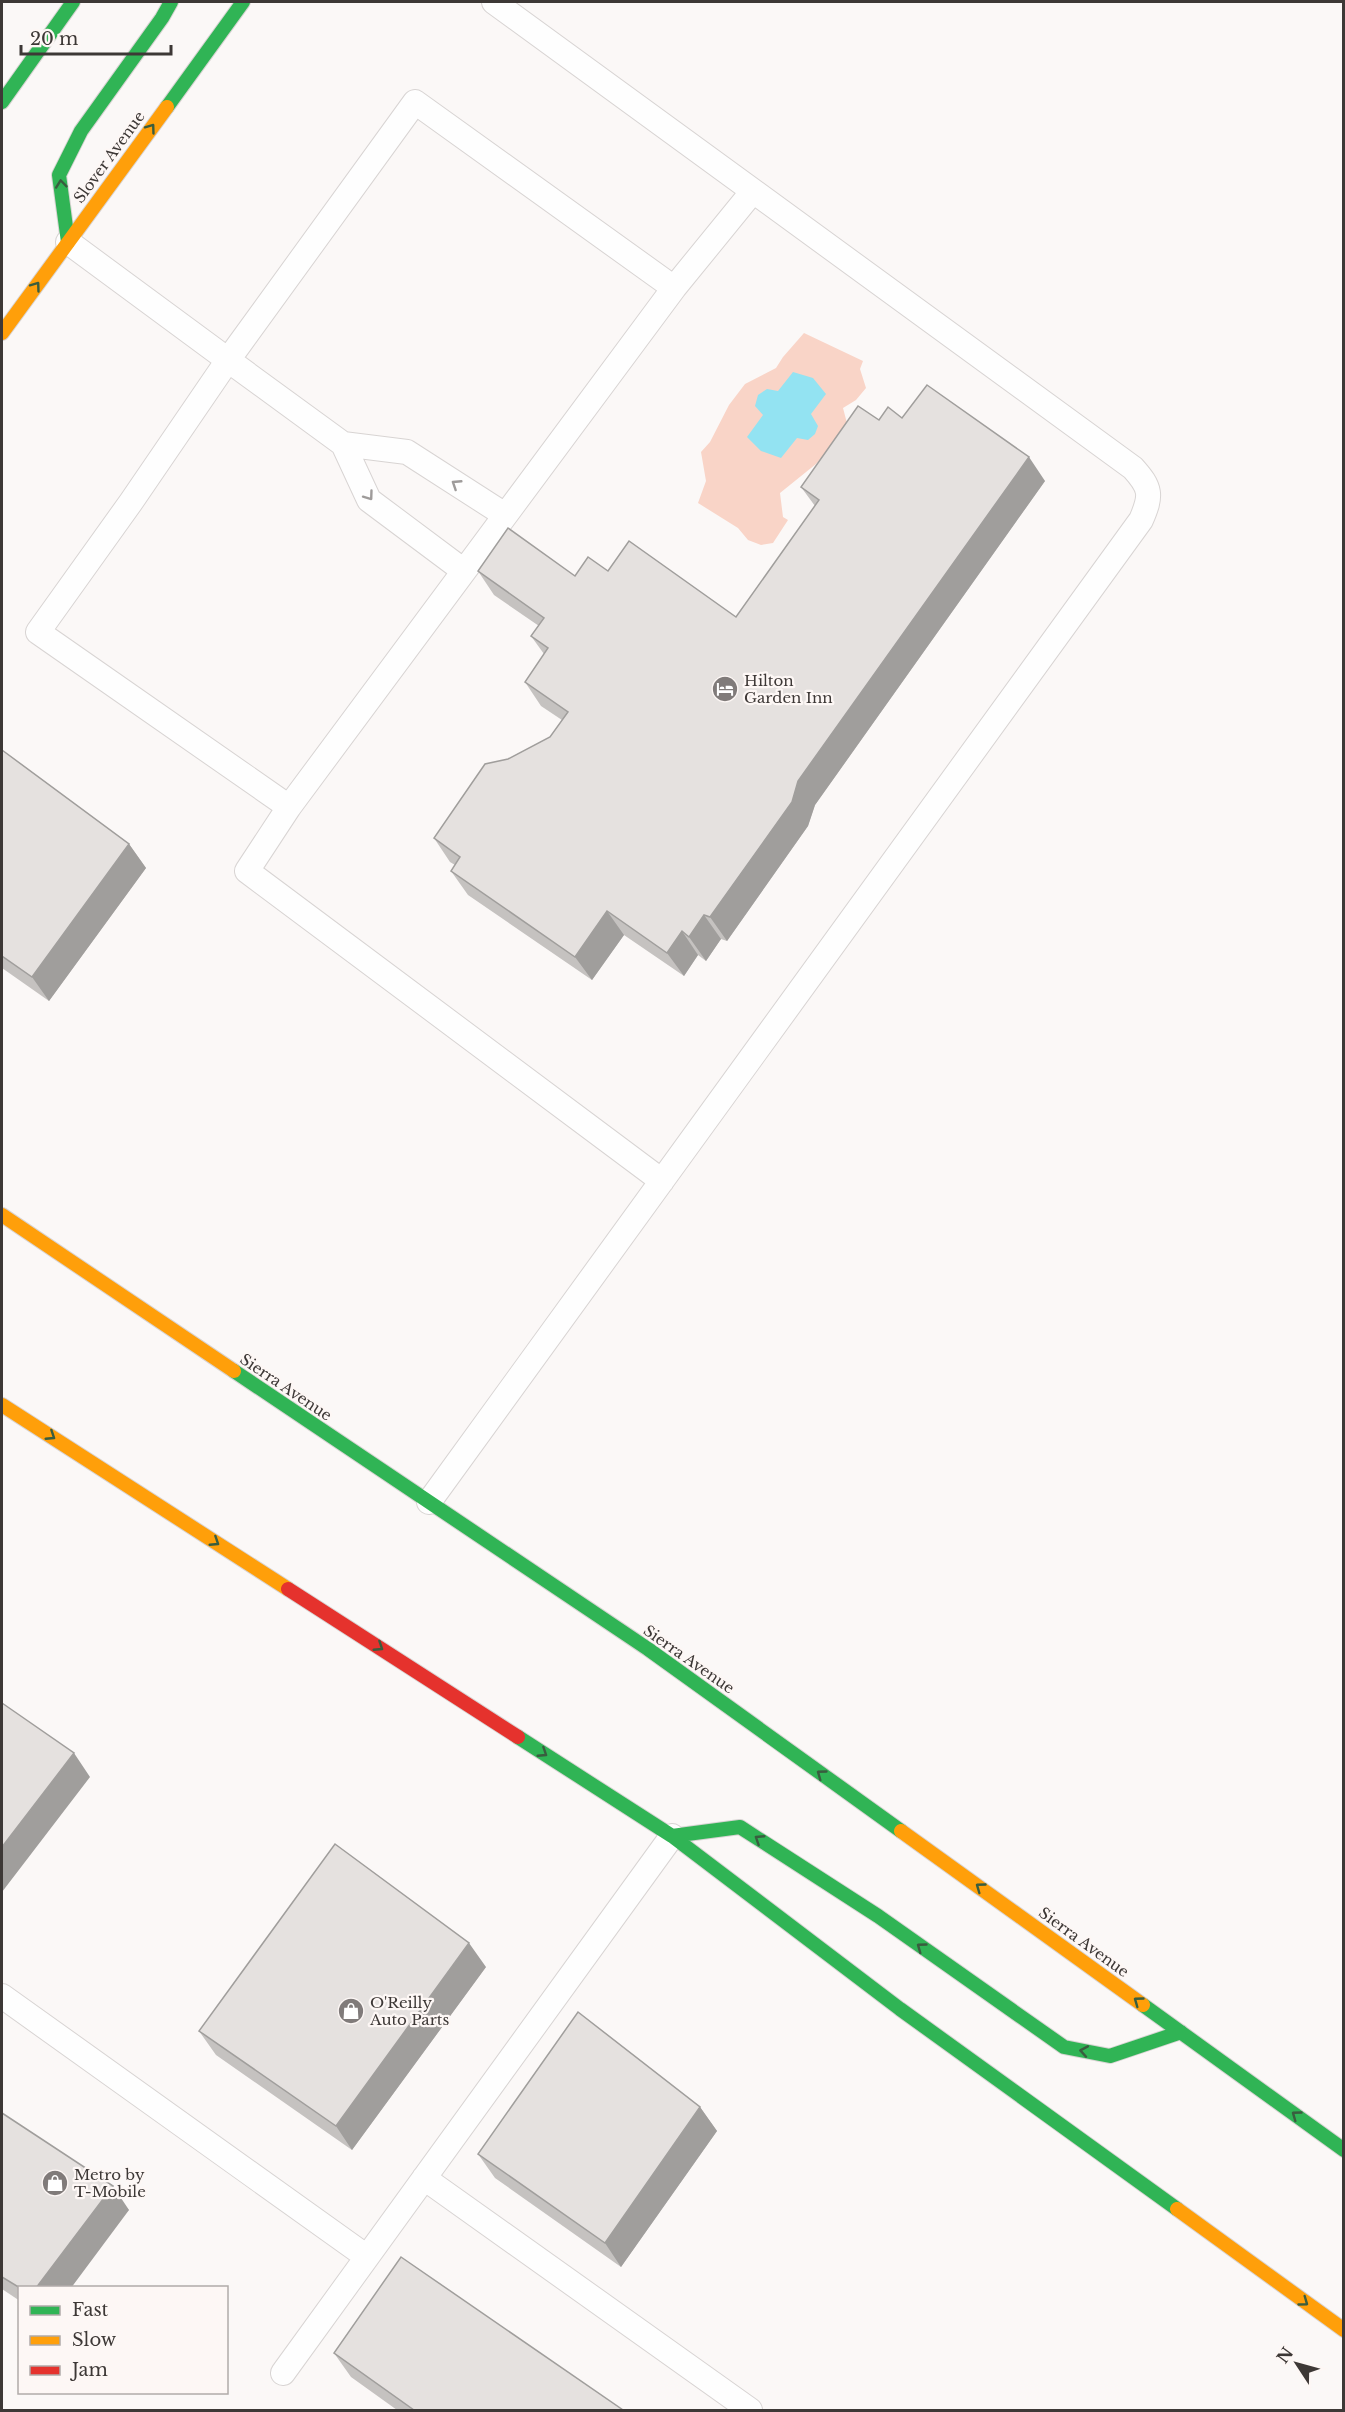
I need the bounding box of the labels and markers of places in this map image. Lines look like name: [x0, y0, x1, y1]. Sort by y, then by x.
place label: Hilton Garden Inn: [744, 671, 833, 707]
hotel icon: Hilton Garden Inn: [710, 674, 740, 704]
place label: O'Reilly Auto Parts: [369, 1993, 449, 2029]
shop icon: O'Reilly Auto Parts: [336, 1996, 366, 2026]
place label: Metro by T-Mobile: [74, 2165, 146, 2201]
shop icon: Metro by T-Mobile: [40, 2168, 70, 2198]

